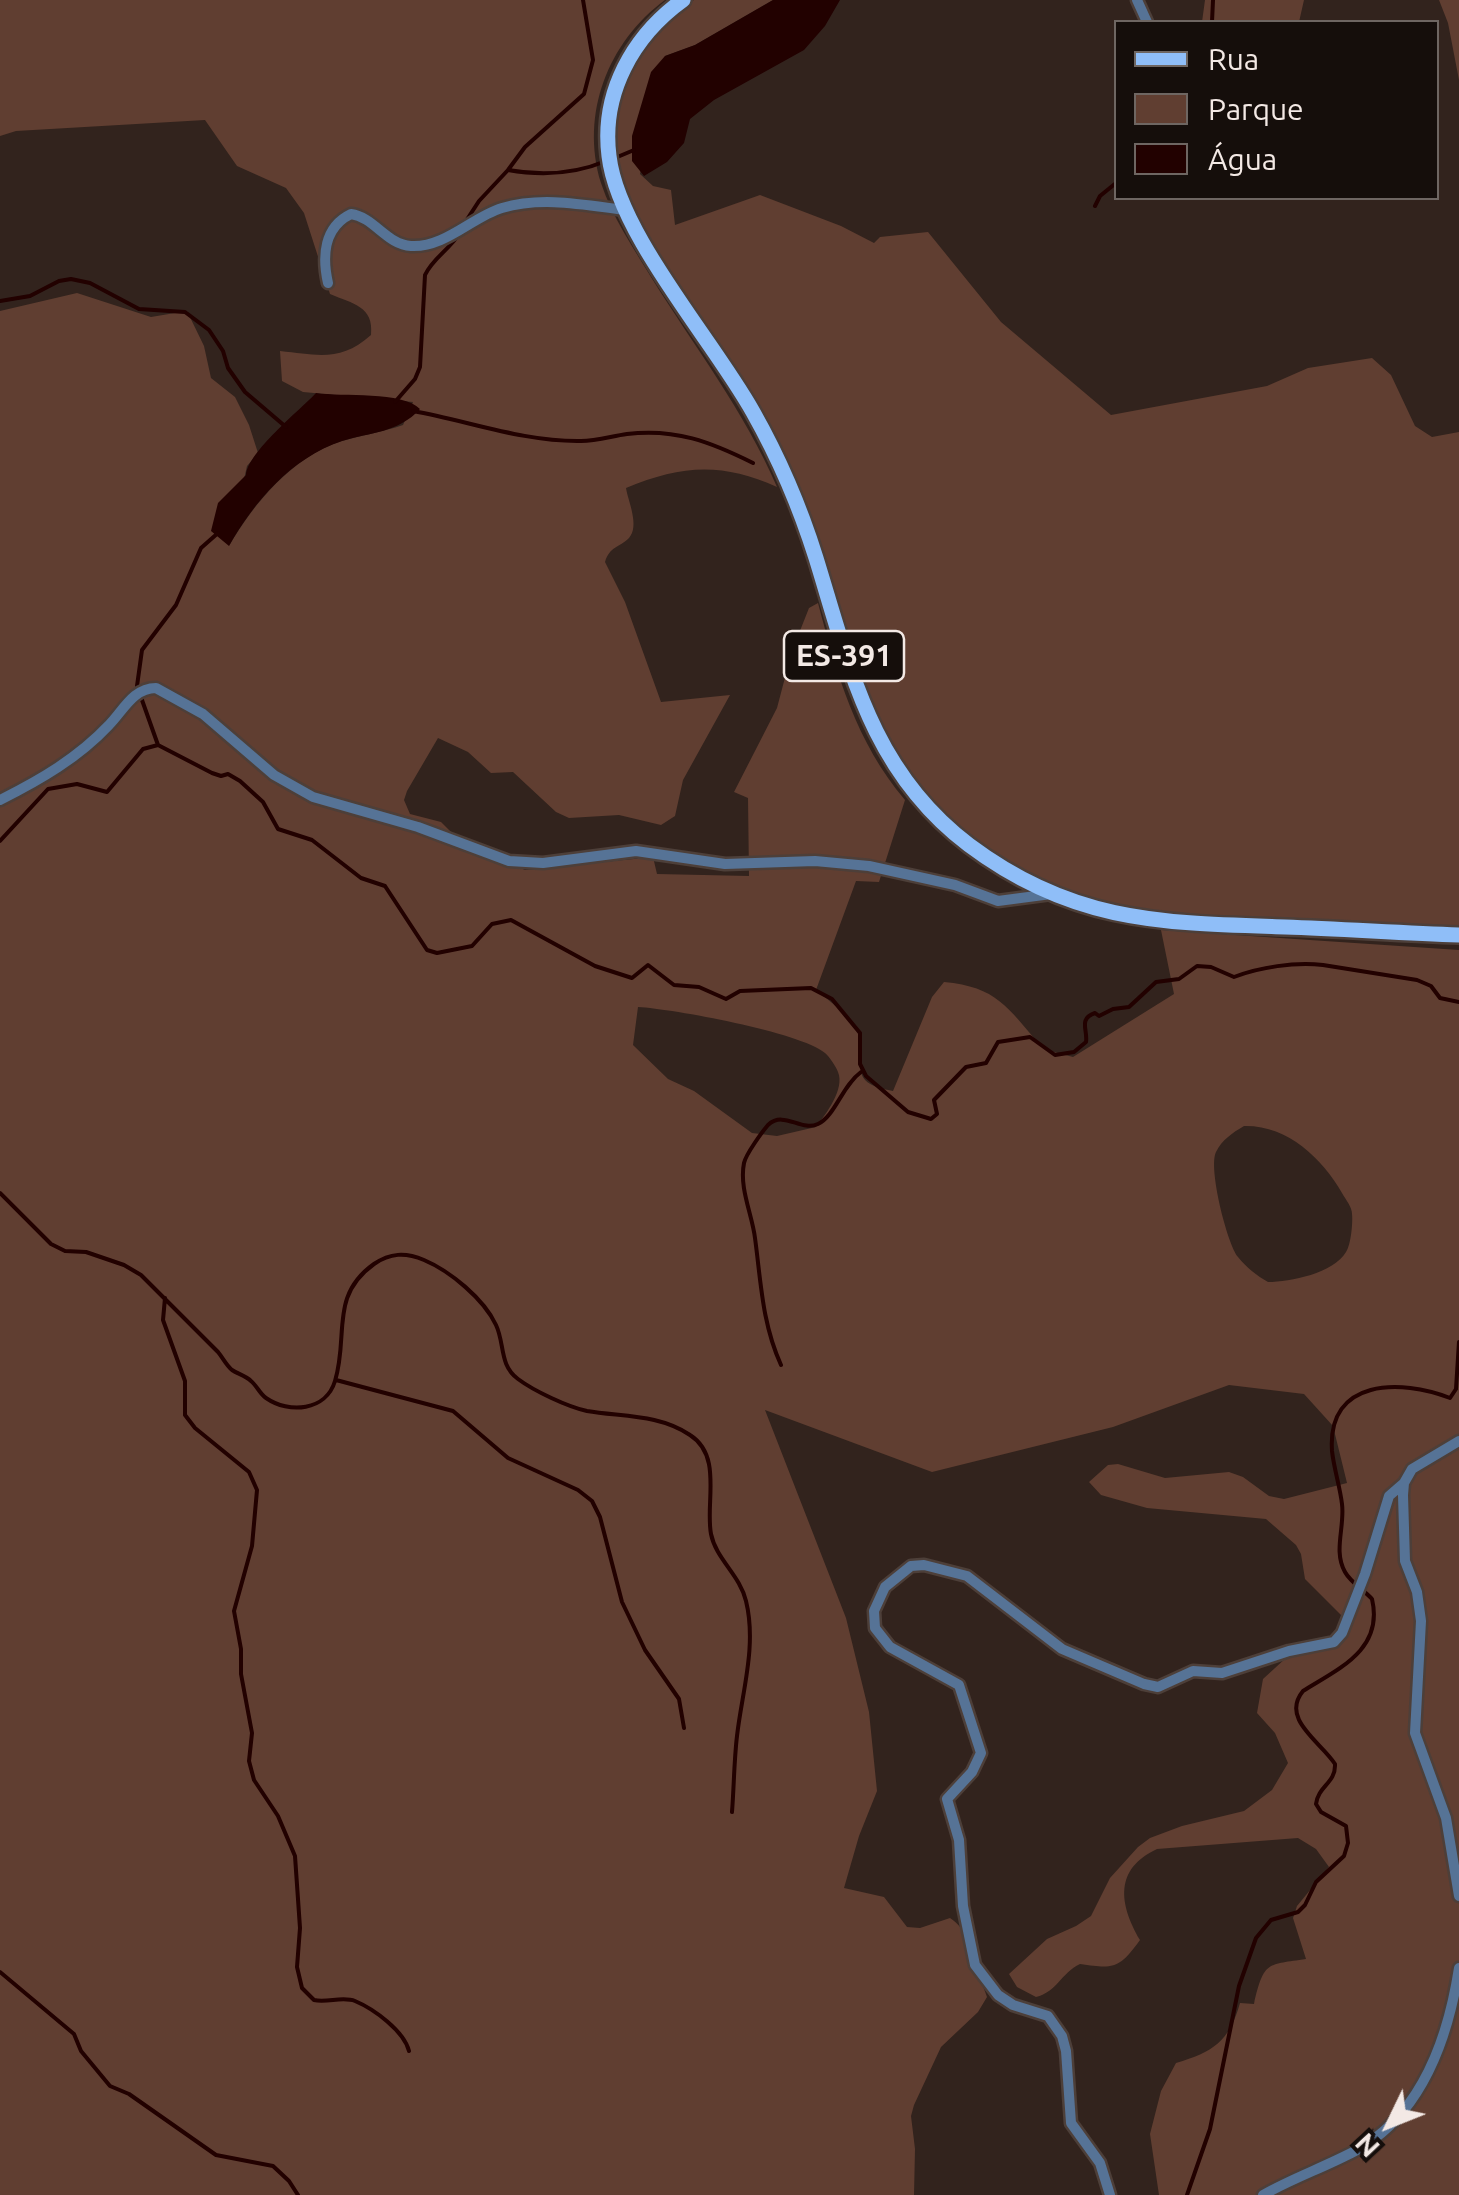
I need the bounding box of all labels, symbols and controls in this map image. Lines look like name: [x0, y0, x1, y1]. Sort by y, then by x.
legend: [1114, 20, 1439, 200]
text: Rua: [1208, 42, 1259, 76]
text: Parque: [1208, 92, 1304, 126]
text: Água: [1208, 142, 1277, 176]
road number: ES-391: [784, 631, 904, 681]
north arrow: [1339, 2075, 1439, 2175]
text: N: [1348, 2128, 1385, 2164]

